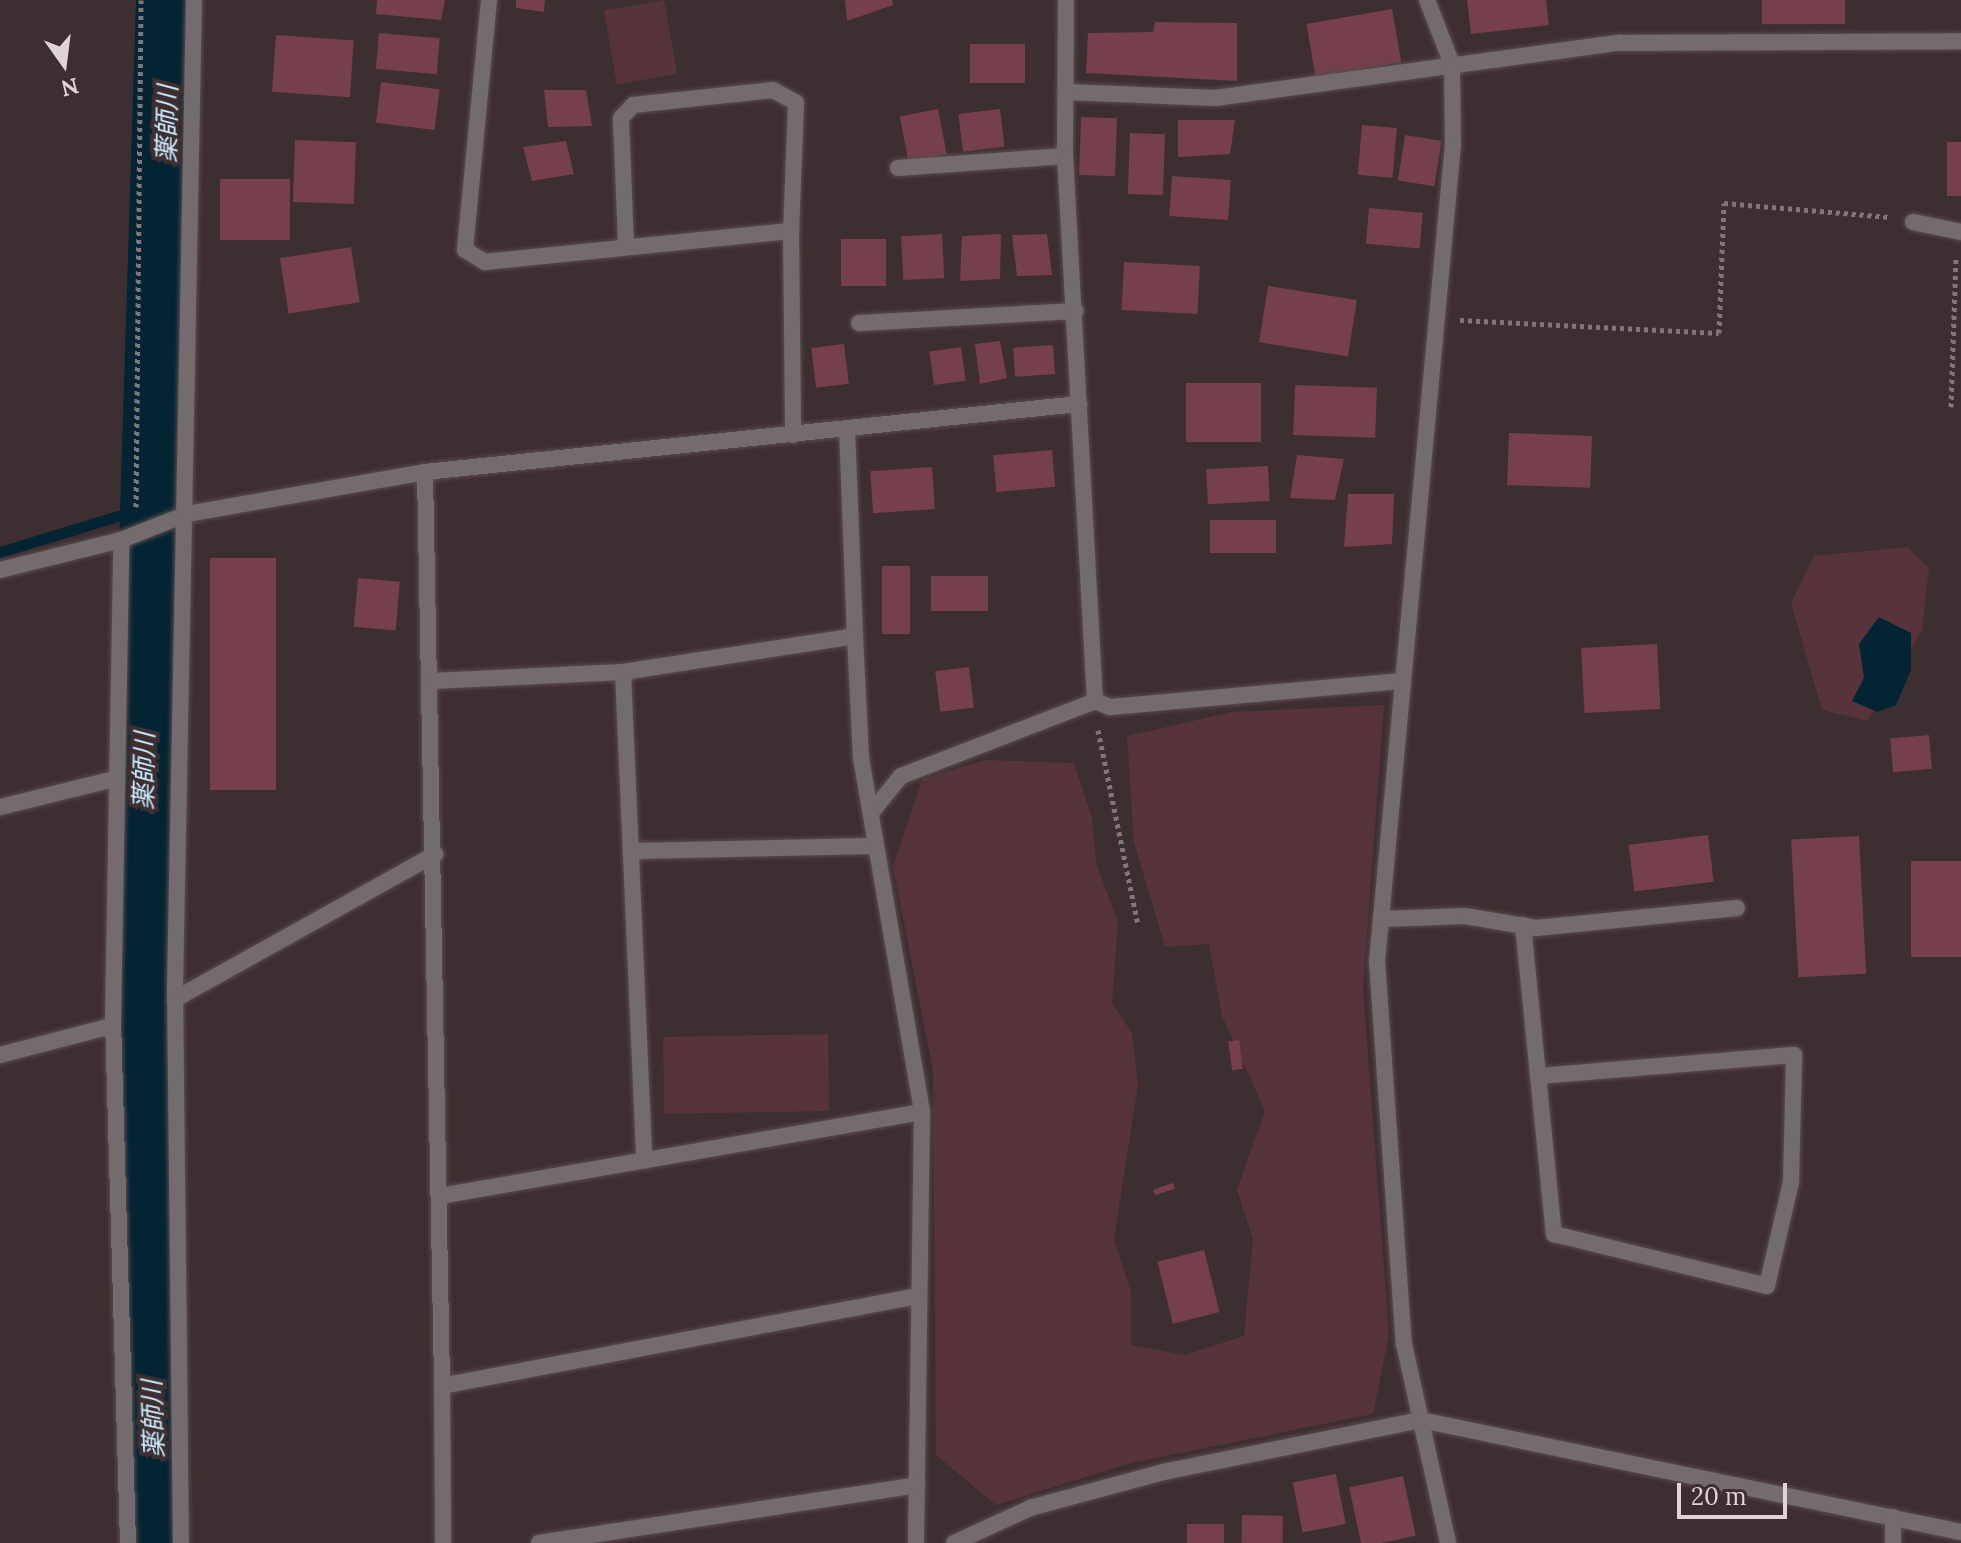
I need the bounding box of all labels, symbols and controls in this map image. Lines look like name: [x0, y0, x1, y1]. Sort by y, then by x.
north arrow: [24, 24, 104, 104]
text: N: [58, 72, 81, 103]
water label: 薬師川: [151, 85, 183, 163]
water label: 薬師川: [128, 732, 160, 810]
water label: 薬師川: [136, 1379, 170, 1459]
scale bar: [1681, 1467, 1791, 1517]
text: 20 m: [1691, 1481, 1747, 1512]

